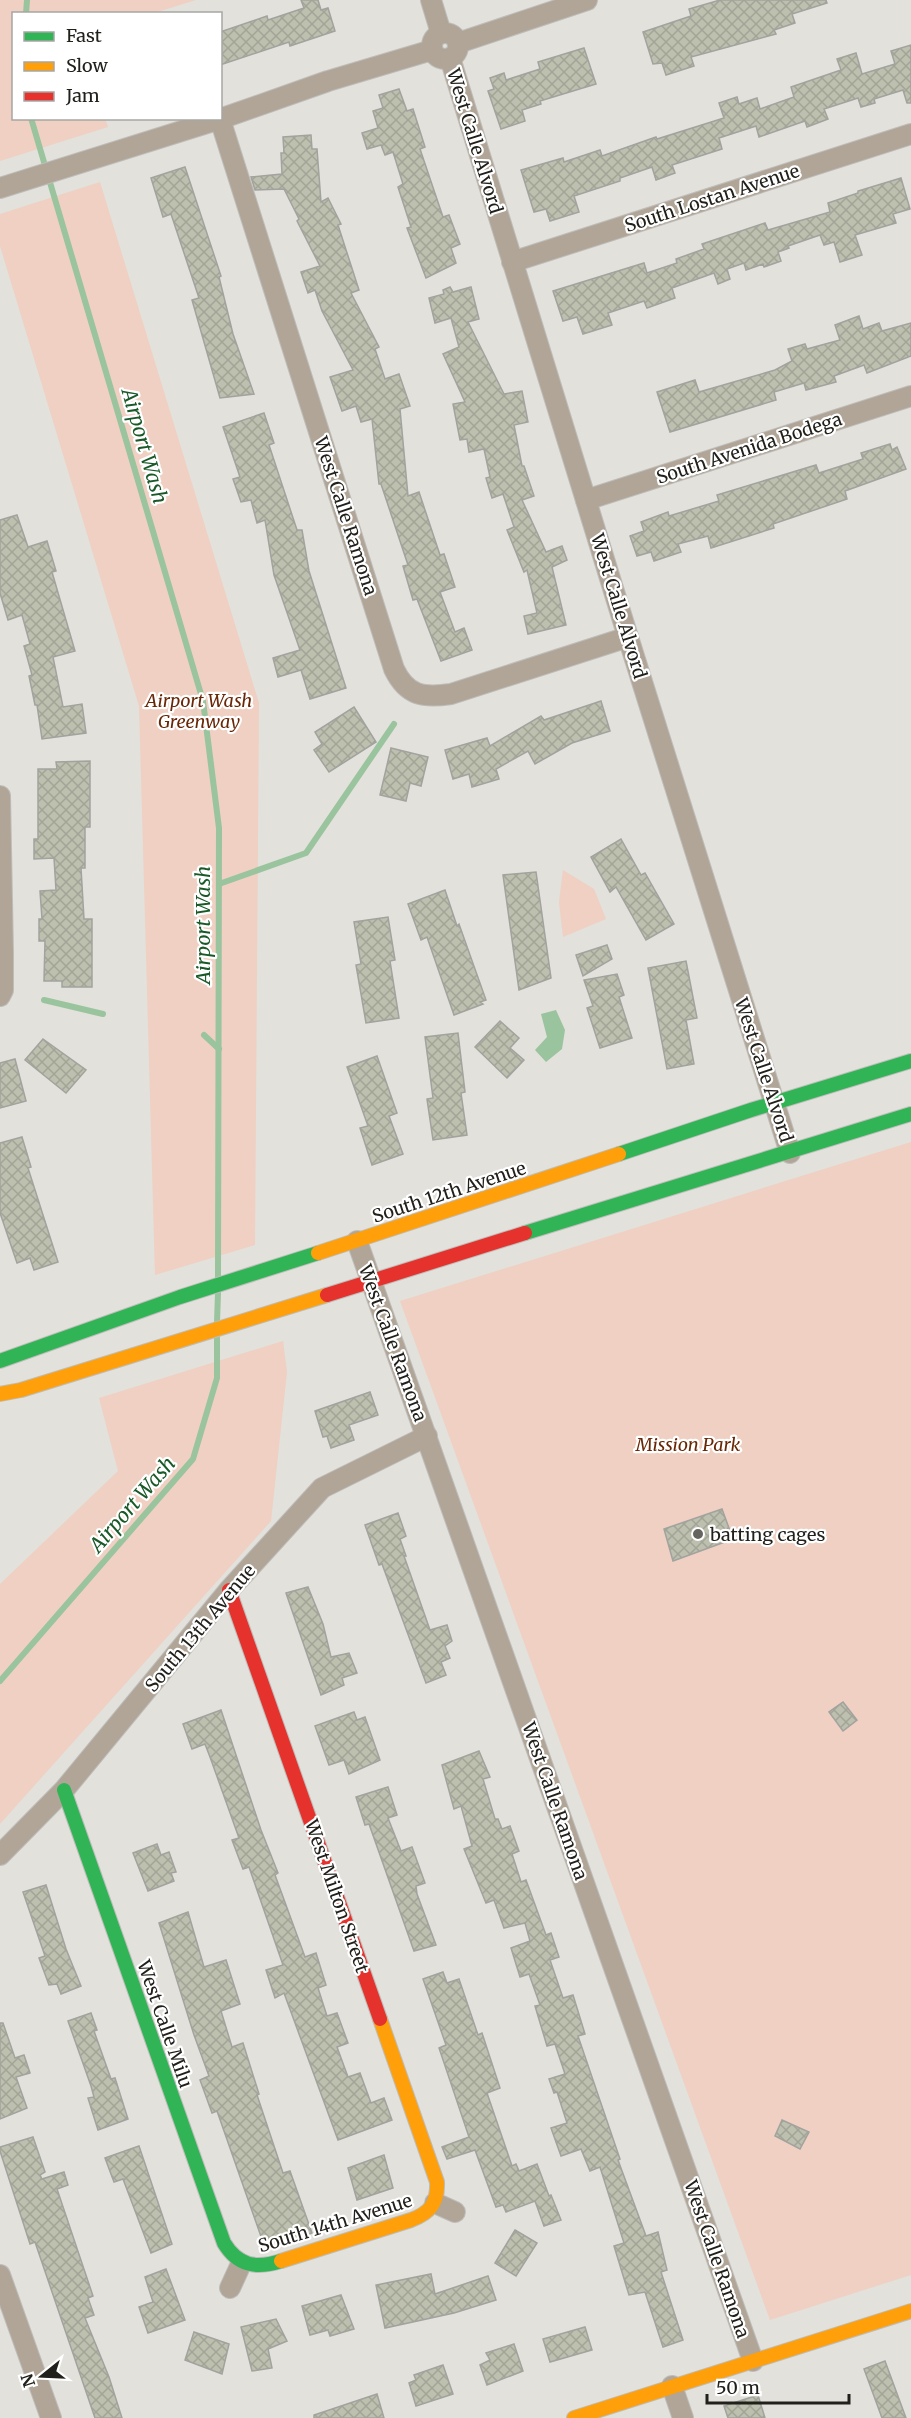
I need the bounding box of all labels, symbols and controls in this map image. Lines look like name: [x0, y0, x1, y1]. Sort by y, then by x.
legend: [12, 12, 222, 120]
text: Fast: [66, 24, 102, 47]
text: Slow: [66, 54, 109, 77]
street label: West Calle Alvord: [442, 65, 508, 216]
text: Jam: [65, 84, 100, 107]
street label: South Lostan Avenue: [622, 159, 802, 237]
water label: Airport Wash: [116, 384, 173, 506]
street label: South Avenida Bodega: [653, 407, 845, 489]
street label: West Calle Ramona: [309, 433, 383, 599]
street label: West Calle Alvord: [586, 530, 652, 681]
park label: Airport Wash Greenway: [144, 689, 252, 733]
water label: Airport Wash: [190, 866, 215, 986]
street label: West Calle Alvord: [730, 994, 798, 1145]
street label: South 12th Avenue: [369, 1156, 529, 1228]
street label: West Calle Ramona: [354, 1260, 432, 1425]
park label: Mission Park: [635, 1433, 741, 1456]
water label: Airport Wash: [82, 1451, 180, 1558]
place label: batting cages: [709, 1523, 825, 1546]
marker: batting cages: [691, 1527, 705, 1541]
street label: South 13th Avenue: [140, 1560, 260, 1696]
street label: West Calle Ramona: [517, 1718, 593, 1883]
street label: West Milton Street: [300, 1815, 374, 1976]
street label: West Calle Milu: [132, 1956, 198, 2091]
street label: West Calle Ramona: [679, 2176, 755, 2341]
street label: South 14th Avenue: [255, 2189, 415, 2257]
north arrow: [12, 2346, 72, 2406]
scale bar: [707, 2367, 850, 2405]
text: N: [16, 2371, 39, 2390]
text: 50 m: [716, 2376, 760, 2399]

